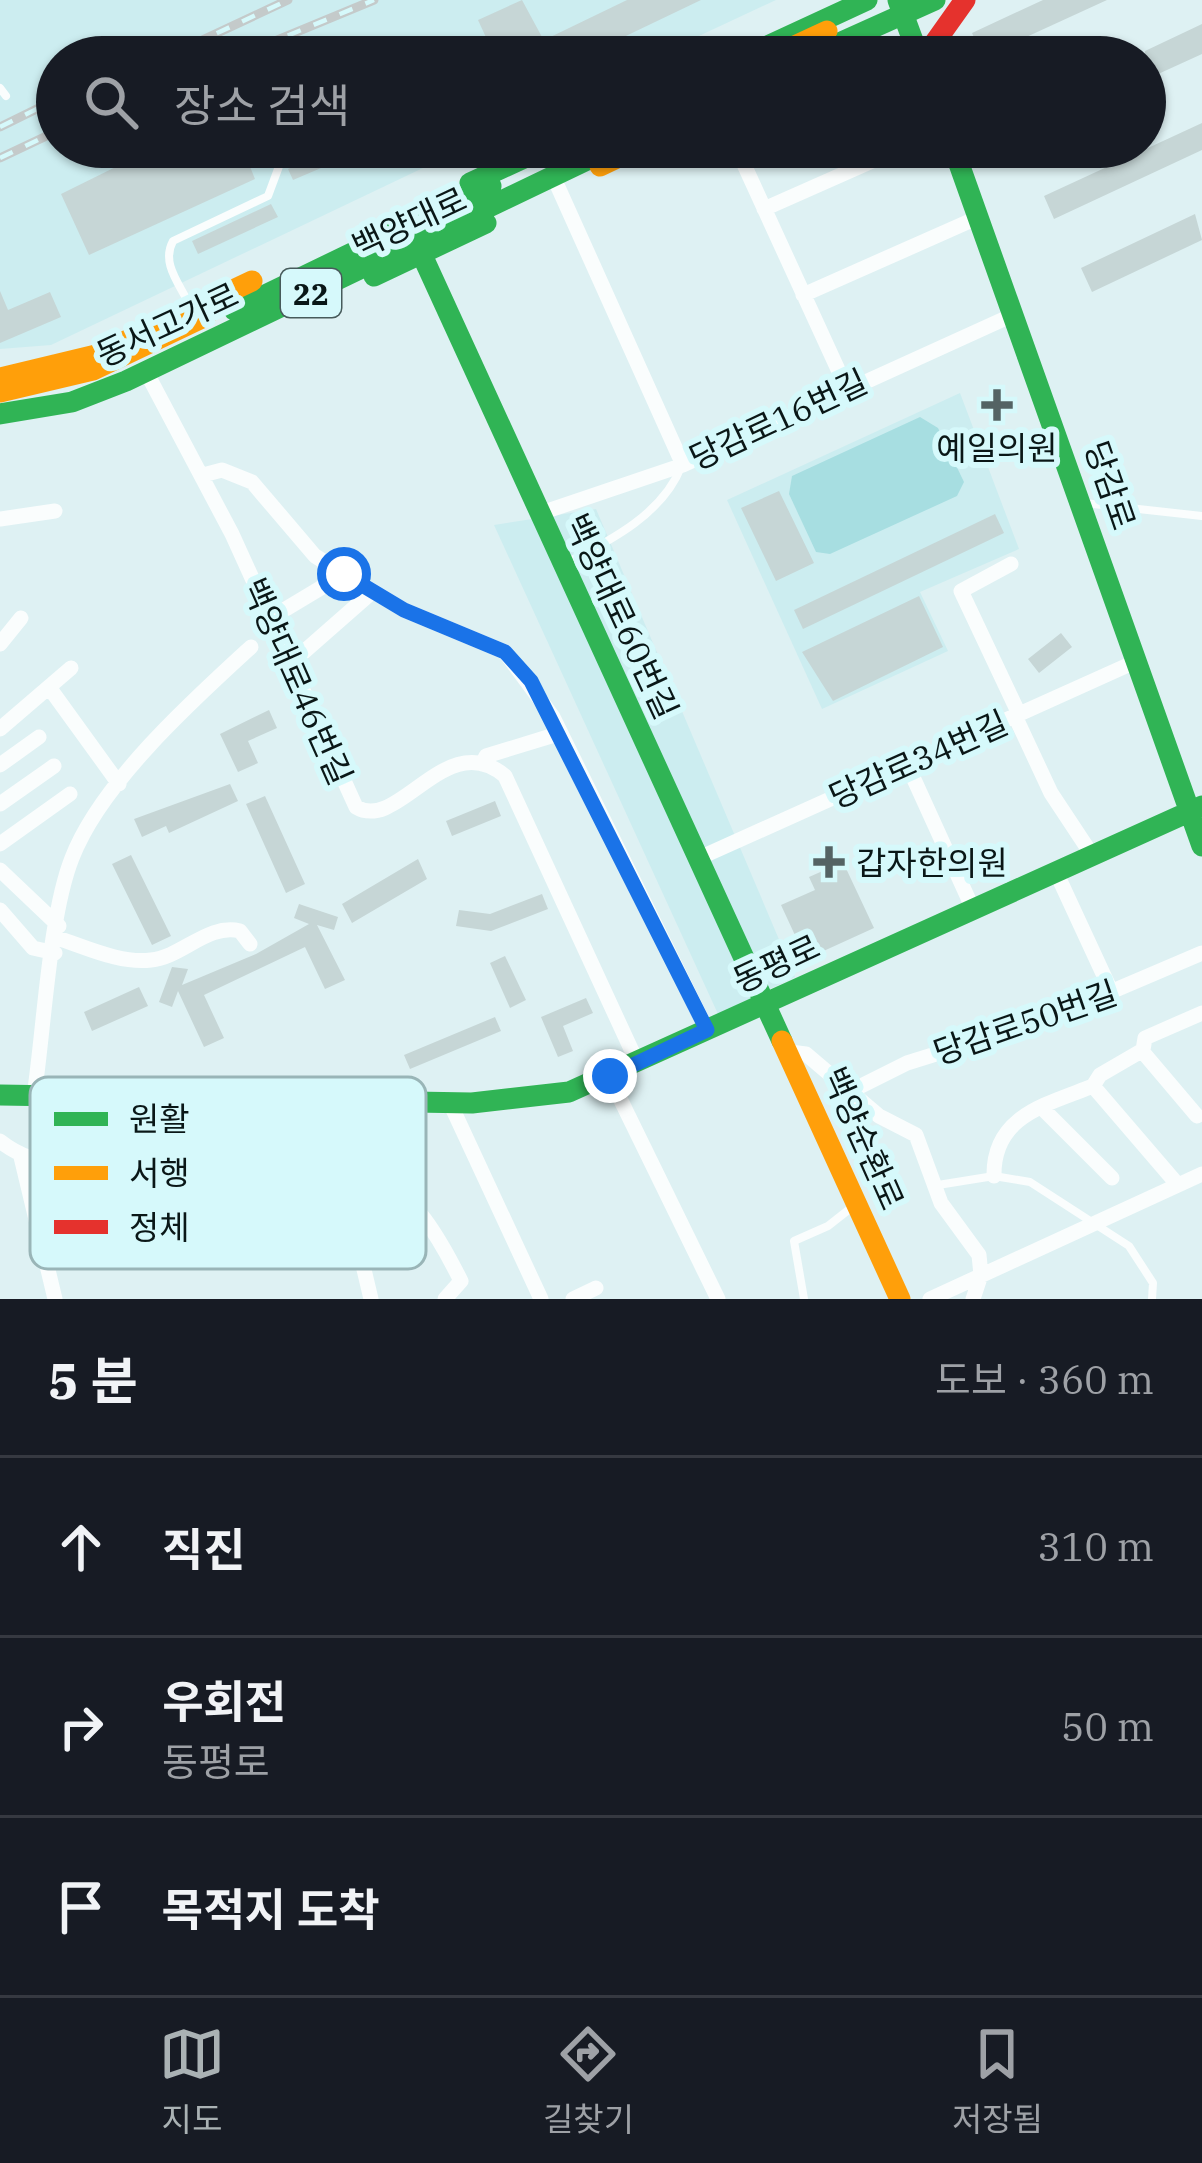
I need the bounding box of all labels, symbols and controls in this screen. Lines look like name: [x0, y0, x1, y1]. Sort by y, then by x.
search box: [36, 36, 1166, 168]
icon: search: [78, 69, 144, 135]
text: 장소 검색: [174, 76, 350, 134]
street label: 백양대로: [345, 177, 473, 267]
road number: 22: [281, 269, 341, 317]
street label: 동서고가로: [89, 272, 245, 376]
street label: 당감로16번길: [682, 359, 874, 479]
marker: 예일의원: [981, 389, 1013, 421]
place label: 예일의원: [936, 426, 1058, 469]
street label: 당감로: [1076, 435, 1146, 535]
street label: 백양대로60번길: [556, 506, 688, 726]
route start: [317, 547, 371, 601]
street label: 백양대로46번길: [233, 571, 363, 791]
street label: 당감로34번길: [822, 700, 1014, 818]
place label: 갑자한의원: [856, 841, 1008, 884]
marker: 갑자한의원: [813, 846, 845, 878]
street label: 동평로: [726, 924, 826, 1002]
street label: 당감로50번길: [928, 971, 1122, 1073]
route end: [583, 1049, 637, 1103]
street label: 백양순환로: [813, 1060, 915, 1216]
legend: [30, 1077, 426, 1269]
text: 원활: [129, 1097, 190, 1140]
text: 서행: [129, 1151, 190, 1194]
text: 정체: [129, 1205, 190, 1248]
text: 5 분: [48, 1347, 137, 1413]
text: 도보 · 360 m: [935, 1354, 1154, 1405]
icon: ahead: [48, 1514, 114, 1580]
text: 직진: [162, 1520, 245, 1578]
text: 310 m: [1038, 1521, 1154, 1572]
text: 우회전: [162, 1672, 286, 1730]
icon: right: [48, 1694, 114, 1760]
text: 50 m: [1061, 1701, 1154, 1752]
text: 동평로: [162, 1736, 270, 1787]
icon: arrive: [48, 1874, 114, 1940]
text: 목적지 도착: [162, 1880, 379, 1938]
tab: 지도: [159, 2021, 225, 2141]
tab: 길찾기: [543, 2021, 634, 2141]
tab: 저장됨: [952, 2021, 1043, 2141]

